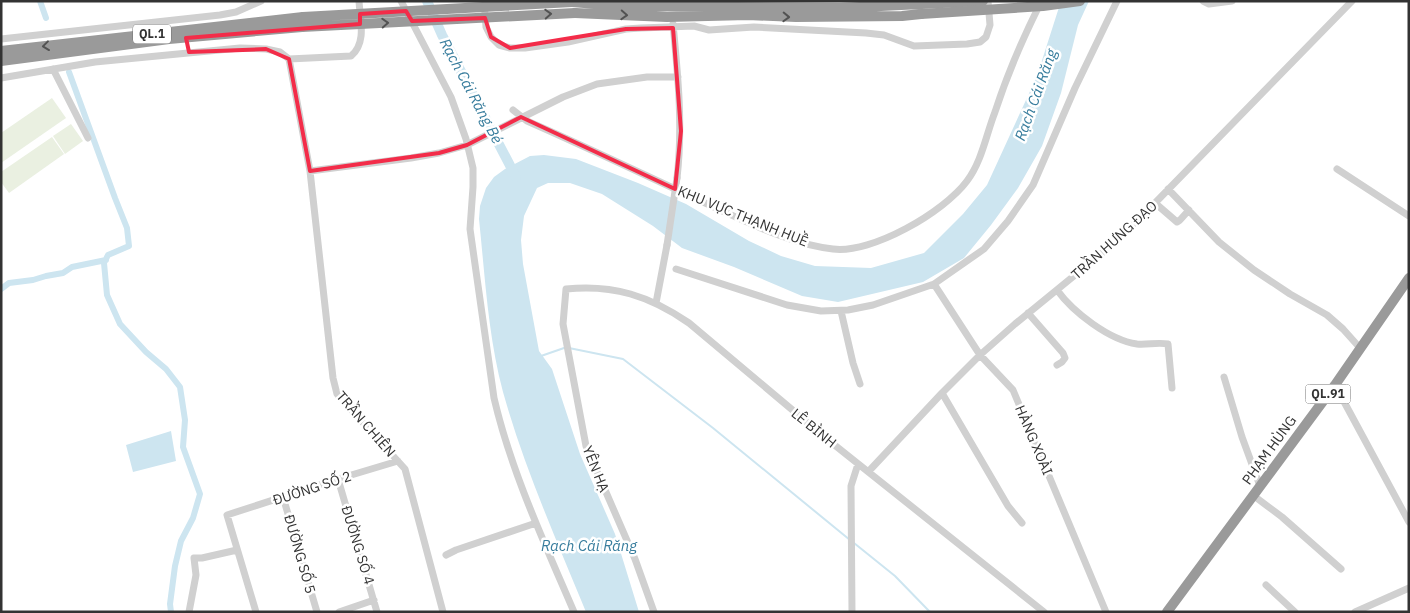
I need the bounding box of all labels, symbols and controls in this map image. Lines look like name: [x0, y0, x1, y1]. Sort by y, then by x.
one-way arrow: [544, 9, 552, 20]
one-way arrow: [620, 10, 628, 20]
one-way arrow: [782, 11, 790, 22]
one-way arrow: [382, 17, 390, 28]
road number: QL.1: [133, 24, 171, 44]
water label: Rạch Cái Răng Bé: [436, 35, 507, 147]
one-way arrow: [41, 40, 49, 51]
water label: Rạch Cái Răng: [1010, 45, 1061, 143]
street label: KHU VỰC THẠNH HUỀ: [675, 179, 812, 250]
street label: TRẦN HƯNG ĐẠO: [1065, 194, 1161, 283]
road number: QL.91: [1306, 384, 1350, 404]
street label: TRẦN CHIÊN: [333, 385, 402, 461]
street label: HÀNG XOÀI: [1011, 402, 1058, 478]
street label: LÊ BÌNH: [788, 404, 841, 452]
street label: PHẠM HÙNG: [1237, 411, 1300, 488]
street label: YÊN HẠ: [579, 443, 613, 495]
street label: ĐƯỜNG SỐ 2: [270, 464, 354, 509]
street label: ĐƯỜNG SỐ 4: [337, 503, 381, 587]
street label: ĐƯỜNG SỐ 5: [280, 512, 323, 596]
water label: Rạch Cái Răng: [541, 536, 638, 555]

